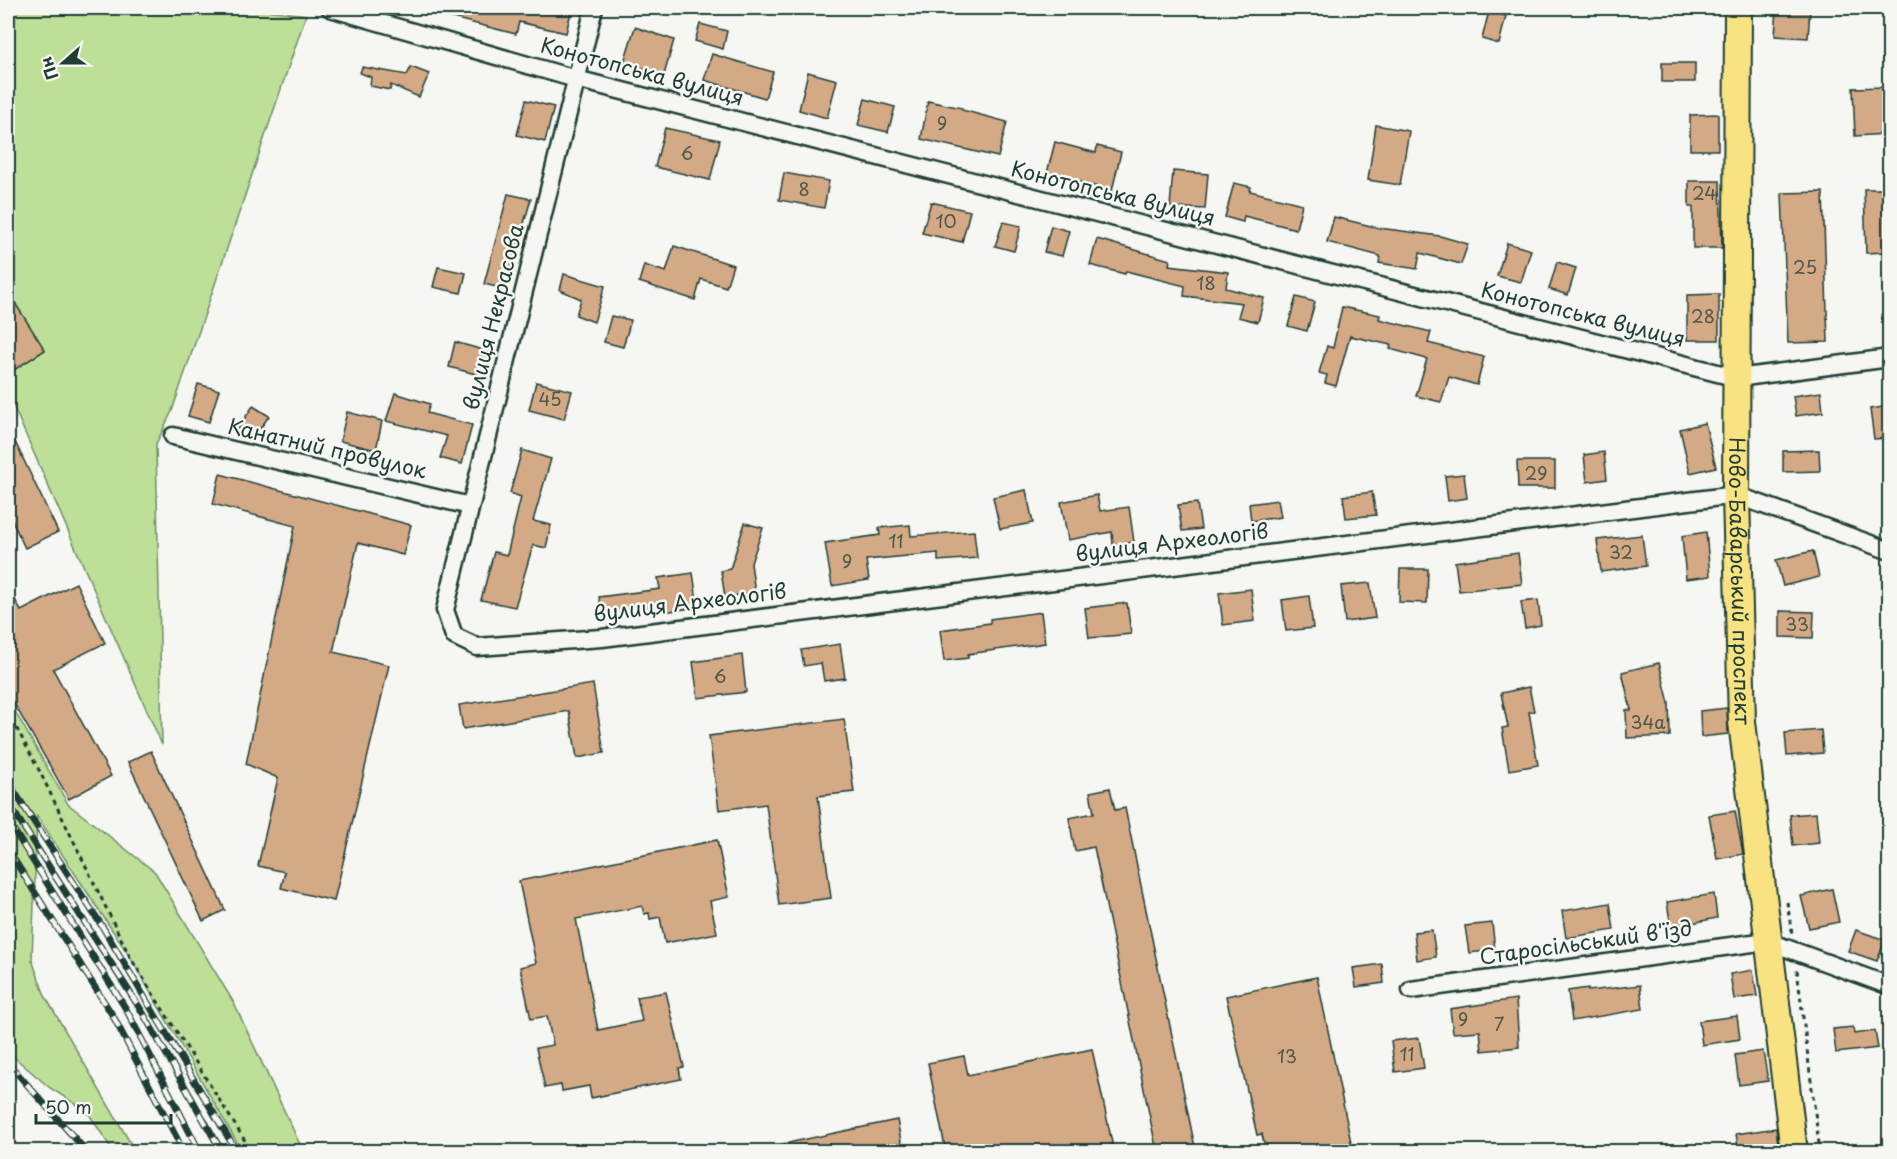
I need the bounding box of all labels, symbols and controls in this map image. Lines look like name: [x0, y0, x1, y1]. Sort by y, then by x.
street label: Конотопська вулиця: [537, 28, 748, 113]
north arrow: [33, 33, 93, 93]
text: Пн: [33, 54, 63, 84]
house number: 9: [937, 109, 947, 136]
house number: 6: [681, 139, 693, 166]
street label: Конотопська вулиця: [1008, 151, 1219, 233]
house number: 8: [798, 175, 810, 202]
house number: 24: [1692, 179, 1716, 206]
house number: 10: [935, 207, 957, 234]
street label: вулиця Некрасова: [453, 220, 531, 413]
house number: 25: [1793, 253, 1817, 280]
house number: 18: [1196, 269, 1216, 296]
street label: Конотопська вулиця: [1478, 272, 1689, 354]
house number: 28: [1691, 302, 1715, 329]
house number: 45: [539, 385, 562, 412]
street label: Канатний провулок: [225, 409, 431, 486]
street label: Ново-Баварський проспект: [1722, 437, 1760, 726]
house number: 29: [1525, 459, 1547, 486]
street label: вулиця Археологів: [1073, 513, 1270, 569]
house number: 11: [888, 527, 904, 554]
house number: 32: [1609, 538, 1633, 565]
house number: 9: [842, 547, 852, 574]
street label: вулиця Археологів: [591, 573, 788, 629]
house number: 33: [1785, 610, 1809, 637]
house number: 6: [714, 662, 726, 689]
house number: 34а: [1630, 708, 1666, 735]
street label: Старосільський в'їзд: [1477, 910, 1694, 972]
house number: 9: [1458, 1005, 1468, 1032]
house number: 7: [1494, 1010, 1504, 1037]
house number: 11: [1399, 1040, 1415, 1067]
house number: 13: [1277, 1042, 1297, 1069]
scale bar: [36, 1087, 171, 1125]
text: 50 m: [45, 1093, 92, 1120]

